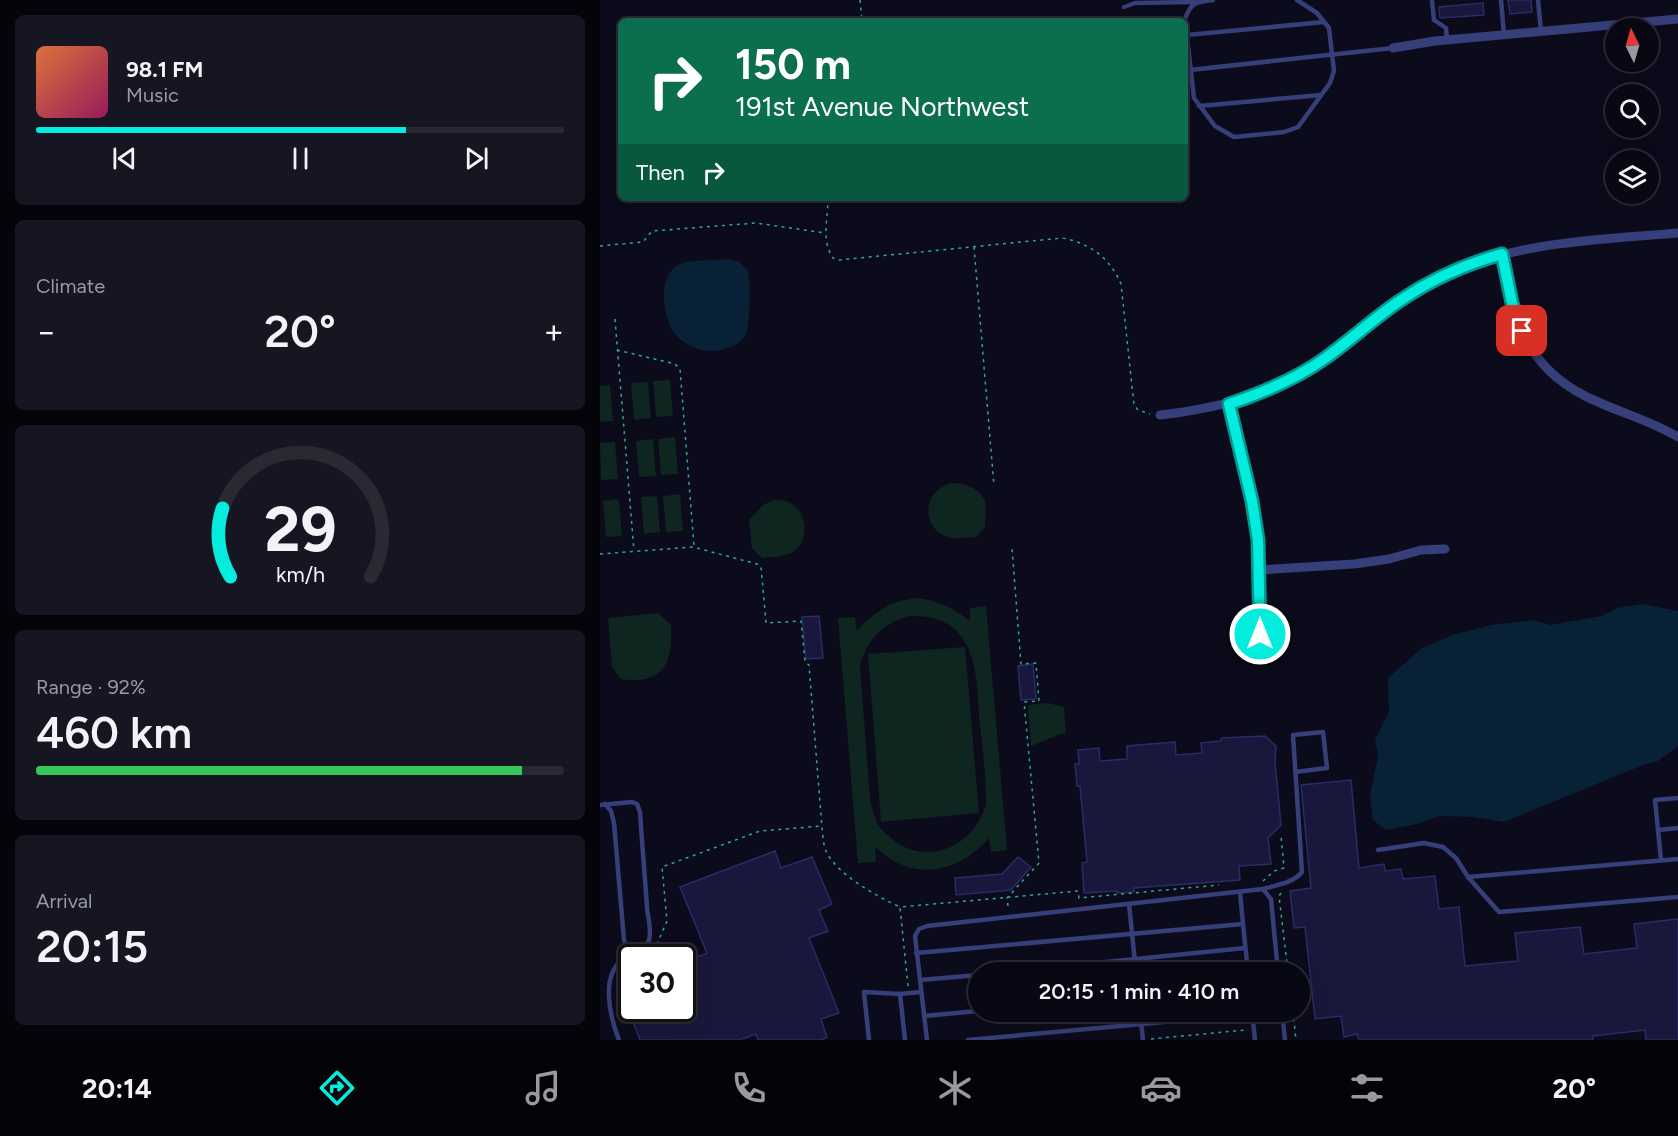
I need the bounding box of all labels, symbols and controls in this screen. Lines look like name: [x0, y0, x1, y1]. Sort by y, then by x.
north arrow: [1605, 18, 1659, 72]
map controls: [1605, 18, 1659, 204]
text: 150 m: [735, 39, 851, 90]
icon: right: [636, 42, 714, 120]
text: 98.1 FM: [126, 56, 203, 83]
text: Music: [126, 83, 179, 107]
button: search: [1605, 84, 1659, 138]
text: 191st Avenue Northwest: [735, 90, 1029, 123]
icon: previous: [108, 142, 141, 175]
icon: pause: [284, 142, 317, 175]
icon: next: [460, 142, 493, 175]
button: layers: [1605, 150, 1659, 204]
icon: right: [697, 156, 730, 189]
text: Then: [636, 159, 685, 186]
text: Climate: [36, 274, 105, 298]
text: 20°: [264, 304, 336, 358]
pin: [1496, 305, 1547, 356]
text: −: [36, 312, 57, 351]
text: +: [543, 312, 564, 351]
icon: arrive: [1505, 314, 1538, 347]
text: 29: [264, 492, 336, 567]
text: km/h: [276, 562, 324, 587]
position arrow: [1228, 602, 1292, 666]
text: Range · 92%: [36, 675, 146, 699]
text: 460 km: [36, 705, 192, 759]
text: Arrival: [36, 889, 92, 913]
text: 20:15: [36, 919, 148, 973]
speed limit sign: 30: [618, 944, 696, 1022]
text: 20:15 · 1 min · 410 m: [1039, 978, 1239, 1005]
icon: directions: [316, 1067, 358, 1109]
icon: music: [522, 1067, 564, 1109]
icon: phone: [728, 1067, 770, 1109]
icon: climate: [934, 1067, 976, 1109]
icon: car: [1140, 1067, 1182, 1109]
icon: filters: [1346, 1067, 1388, 1109]
text: 20:14: [82, 1072, 152, 1105]
text: 20°: [1553, 1072, 1596, 1105]

